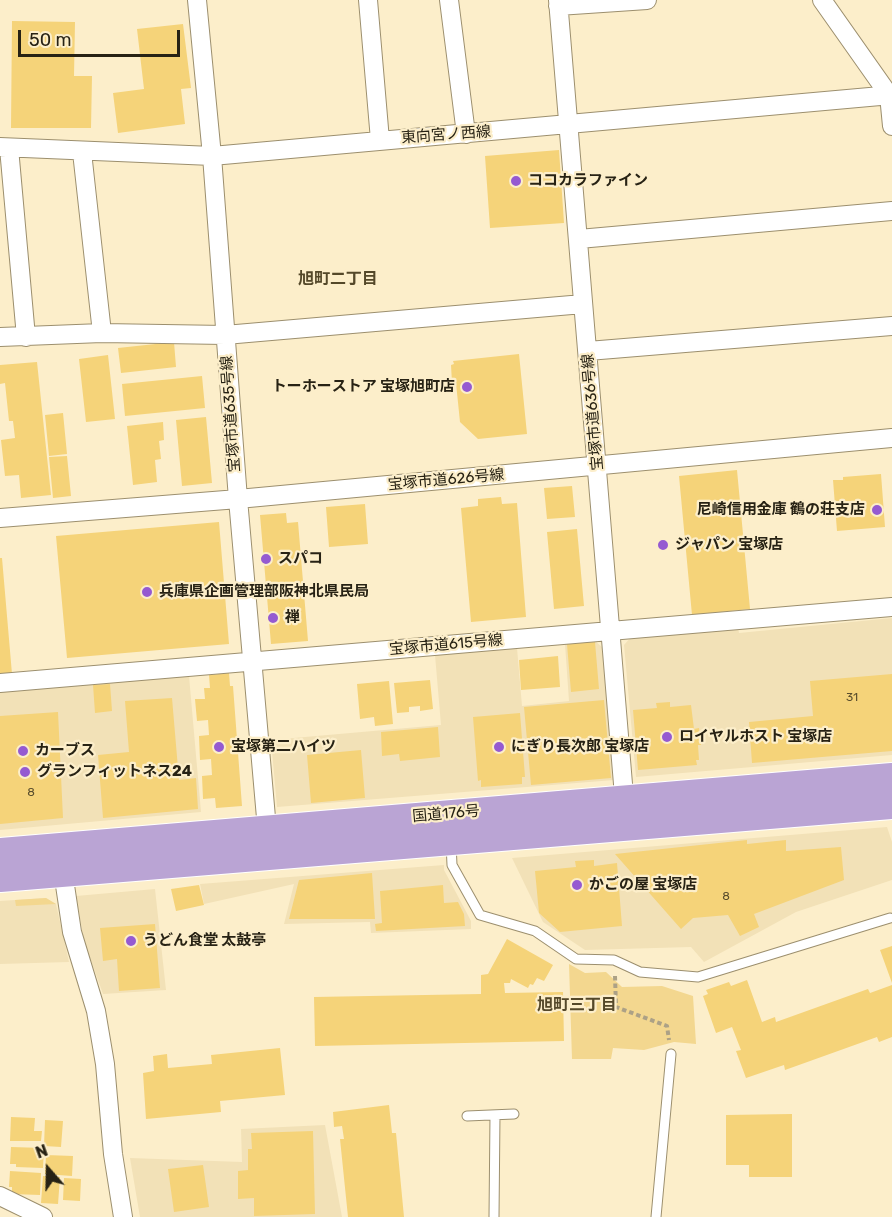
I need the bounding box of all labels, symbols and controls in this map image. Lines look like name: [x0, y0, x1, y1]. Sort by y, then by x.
scale bar: [21, 18, 183, 56]
text: 50 m: [29, 29, 72, 51]
street label: 東向宮ノ西線: [400, 123, 492, 147]
place label: ココカラファイン: [528, 172, 648, 190]
marker: ココカラファイン: [509, 174, 523, 188]
district label: 旭町二丁目: [298, 269, 378, 289]
street label: 宝塚市道636号線: [579, 353, 607, 471]
street label: 宝塚市道635号線: [218, 355, 244, 473]
place label: トーホーストア 宝塚旭町店: [272, 378, 455, 396]
marker: トーホーストア 宝塚旭町店: [460, 380, 474, 394]
street label: 宝塚市道626号線: [387, 466, 505, 494]
place label: 尼崎信用金庫 鶴の荘支店: [697, 501, 865, 519]
marker: 尼崎信用金庫 鶴の荘支店: [870, 503, 884, 517]
place label: ジャパン 宝塚店: [675, 536, 783, 554]
marker: ジャパン 宝塚店: [656, 538, 670, 552]
place label: スパコ: [278, 550, 323, 568]
marker: スパコ: [259, 552, 273, 566]
place label: 兵庫県企画管理部阪神北県民局: [159, 583, 369, 601]
marker: 兵庫県企画管理部阪神北県民局: [140, 585, 154, 599]
place label: 禅: [285, 609, 300, 627]
marker: 禅: [266, 611, 280, 625]
street label: 宝塚市道615号線: [388, 631, 504, 659]
house number: 31: [846, 691, 858, 705]
place label: ロイヤルホスト 宝塚店: [679, 728, 832, 746]
marker: ロイヤルホスト 宝塚店: [660, 730, 674, 744]
place label: 宝塚第二ハイツ: [231, 738, 336, 756]
place label: にぎり長次郎 宝塚店: [511, 738, 649, 756]
marker: 宝塚第二ハイツ: [212, 740, 226, 754]
marker: にぎり長次郎 宝塚店: [492, 740, 506, 754]
place label: カーブス: [35, 742, 95, 760]
marker: カーブス: [16, 744, 30, 758]
place label: グランフィットネス24: [37, 763, 192, 781]
marker: グランフィットネス24: [18, 765, 32, 779]
house number: 8: [27, 786, 35, 800]
street label: 国道176号: [411, 802, 481, 826]
place label: かごの屋 宝塚店: [589, 876, 697, 894]
marker: かごの屋 宝塚店: [570, 878, 584, 892]
house number: 8: [722, 890, 730, 904]
place label: うどん食堂 太鼓亭: [143, 932, 266, 950]
marker: うどん食堂 太鼓亭: [124, 934, 138, 948]
district label: 旭町三丁目: [537, 995, 617, 1015]
north arrow: [18, 1139, 78, 1199]
text: N: [33, 1141, 50, 1163]

